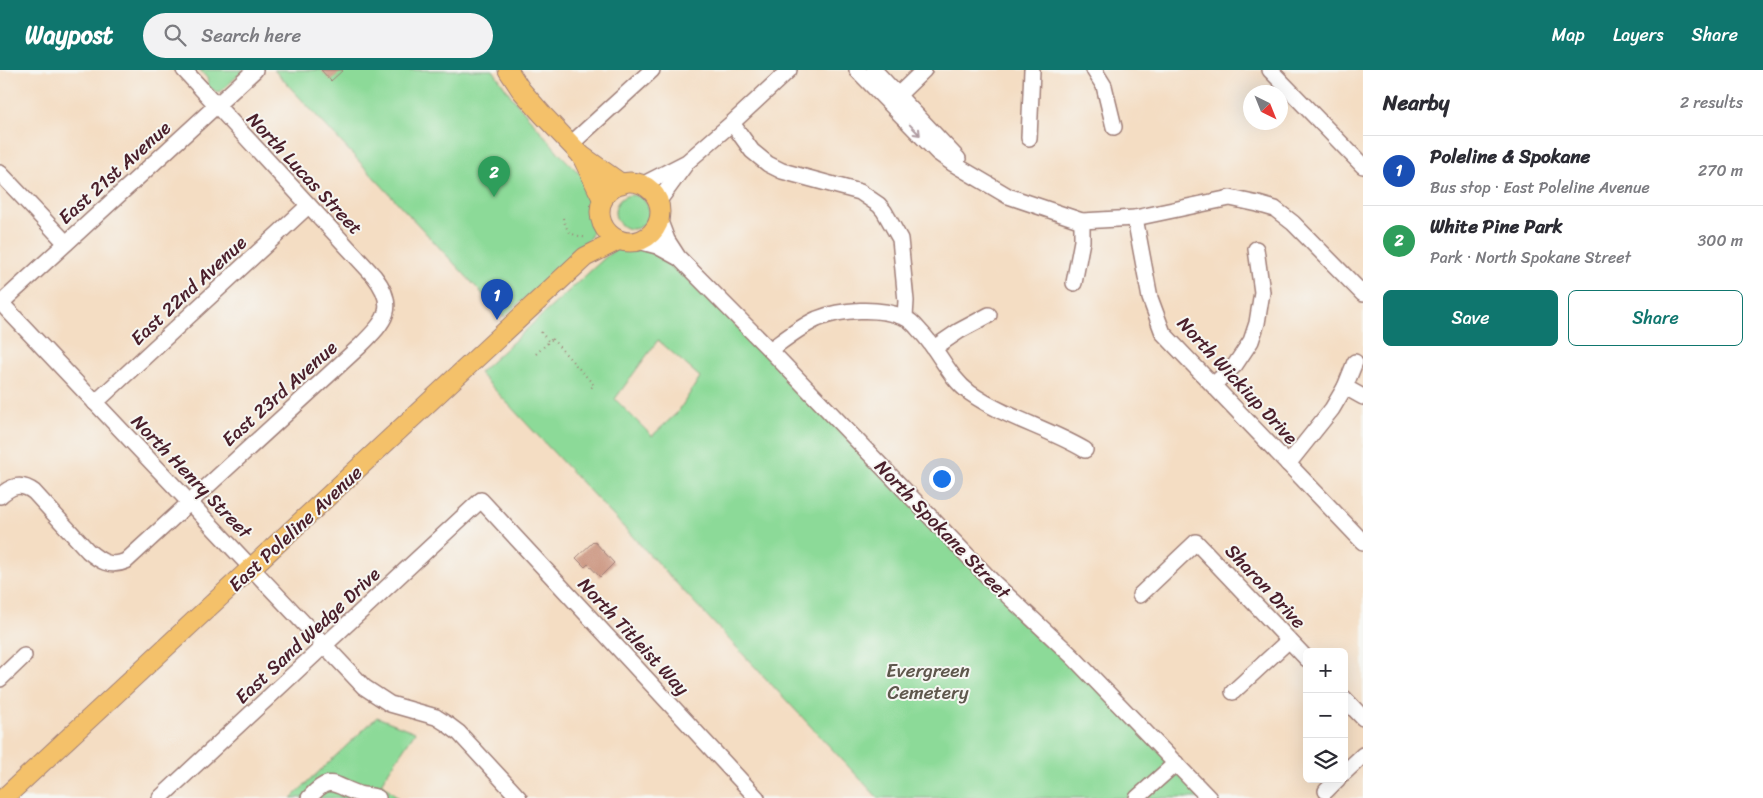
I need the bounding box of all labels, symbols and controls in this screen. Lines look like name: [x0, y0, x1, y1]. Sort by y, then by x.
search box: [143, 13, 493, 58]
text: Waypost: [25, 14, 113, 56]
text: Search here: [201, 19, 301, 52]
text: Map: [1552, 19, 1585, 51]
text: Layers: [1613, 19, 1664, 51]
text: Share: [1692, 19, 1738, 51]
icon: search: [161, 21, 189, 49]
text: Nearby: [1383, 84, 1449, 122]
north arrow: [1243, 85, 1288, 130]
text: 2 results: [1680, 88, 1743, 117]
street label: North Lucas Street: [238, 104, 371, 243]
street label: East 21st Avenue: [50, 112, 178, 232]
one-way arrow: [909, 124, 921, 137]
text: Poleline & Spokane: [1430, 140, 1590, 173]
pin: 2: [478, 156, 510, 197]
text: 1: [1396, 156, 1402, 185]
text: 270 m: [1698, 156, 1743, 185]
text: Bus stop · East Poleline Avenue: [1430, 173, 1650, 202]
text: White Pine Park: [1430, 210, 1563, 243]
text: 2: [1394, 226, 1404, 255]
text: 300 m: [1698, 226, 1743, 255]
street label: East 22nd Avenue: [122, 227, 254, 354]
text: Park · North Spokane Street: [1430, 243, 1631, 272]
pin: 1: [481, 279, 513, 320]
button: Save: [1383, 290, 1558, 346]
button: Share: [1568, 290, 1743, 346]
street label: North Wickiup Drive: [1169, 308, 1306, 452]
street label: East 23rd Avenue: [214, 332, 345, 455]
street label: North Henry Street: [123, 406, 261, 547]
street label: North Spokane Street: [867, 451, 1020, 608]
street label: East Poleline Avenue: [220, 457, 370, 600]
your location: [929, 466, 955, 492]
street label: Sharon Drive: [1217, 536, 1314, 637]
street label: East Sand Wedge Drive: [227, 559, 388, 712]
street label: North Titleist Way: [570, 569, 698, 703]
map controls: [1303, 648, 1348, 783]
button: +: [1303, 648, 1348, 693]
park label: Evergreen Cemetery: [886, 654, 970, 709]
button: −: [1303, 693, 1348, 738]
button: layers: [1303, 738, 1348, 783]

